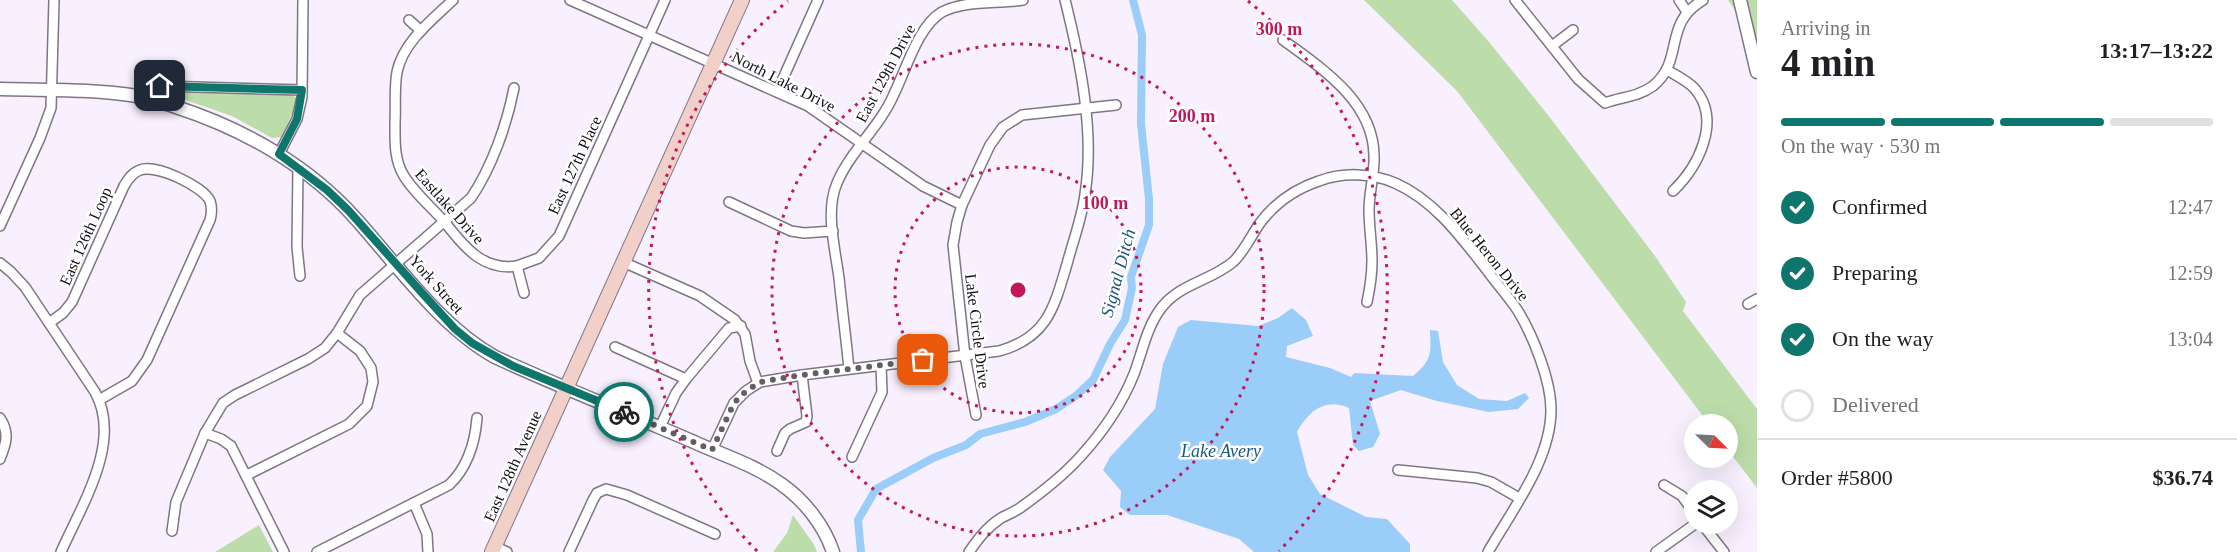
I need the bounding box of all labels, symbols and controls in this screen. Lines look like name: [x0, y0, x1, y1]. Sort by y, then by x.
text: Arriving in: [1781, 17, 1870, 39]
text: 300 m: [1256, 19, 1302, 39]
street label: East 129th Drive: [852, 21, 918, 125]
text: 13:17–13:22: [2099, 38, 2213, 63]
text: 4 min: [1781, 41, 1875, 84]
street label: North Lake Drive: [729, 48, 838, 115]
pin: [134, 60, 185, 111]
icon: home: [143, 69, 176, 102]
text: 200 m: [1169, 106, 1215, 126]
street label: East 127th Place: [544, 113, 605, 217]
text: On the way · 530 m: [1781, 135, 1940, 157]
street label: Eastlake Drive: [412, 165, 488, 247]
street label: East 126th Loop: [56, 184, 116, 288]
icon: check: [1781, 191, 1814, 224]
text: 100 m: [1082, 193, 1128, 213]
text: Confirmed: [1832, 194, 1927, 219]
text: 12:47: [2167, 196, 2213, 218]
street label: Blue Heron Drive: [1447, 204, 1532, 304]
water label: Signal Ditch: [1097, 227, 1139, 319]
street label: York Street: [406, 252, 468, 317]
icon: check: [1781, 257, 1814, 290]
text: Preparing: [1832, 260, 1918, 285]
text: 12:59: [2167, 262, 2213, 284]
street label: Lake Circle Drive: [962, 273, 993, 389]
centre of rings: [1008, 280, 1028, 300]
icon: check: [1781, 323, 1814, 356]
text: On the way: [1832, 326, 1933, 351]
text: 13:04: [2167, 328, 2213, 350]
pin: [897, 334, 948, 385]
icon: bag: [906, 343, 939, 376]
courier: [594, 382, 654, 442]
text: Delivered: [1832, 392, 1919, 417]
icon: bike: [608, 396, 641, 429]
street label: East 128th Avenue: [480, 408, 545, 524]
north arrow: [1684, 414, 1738, 468]
map controls: [1684, 414, 1738, 534]
water label: Lake Avery: [1180, 441, 1261, 461]
text: Order #5800: [1781, 465, 1893, 490]
text: $36.74: [2153, 465, 2213, 490]
button: layers: [1684, 480, 1738, 534]

